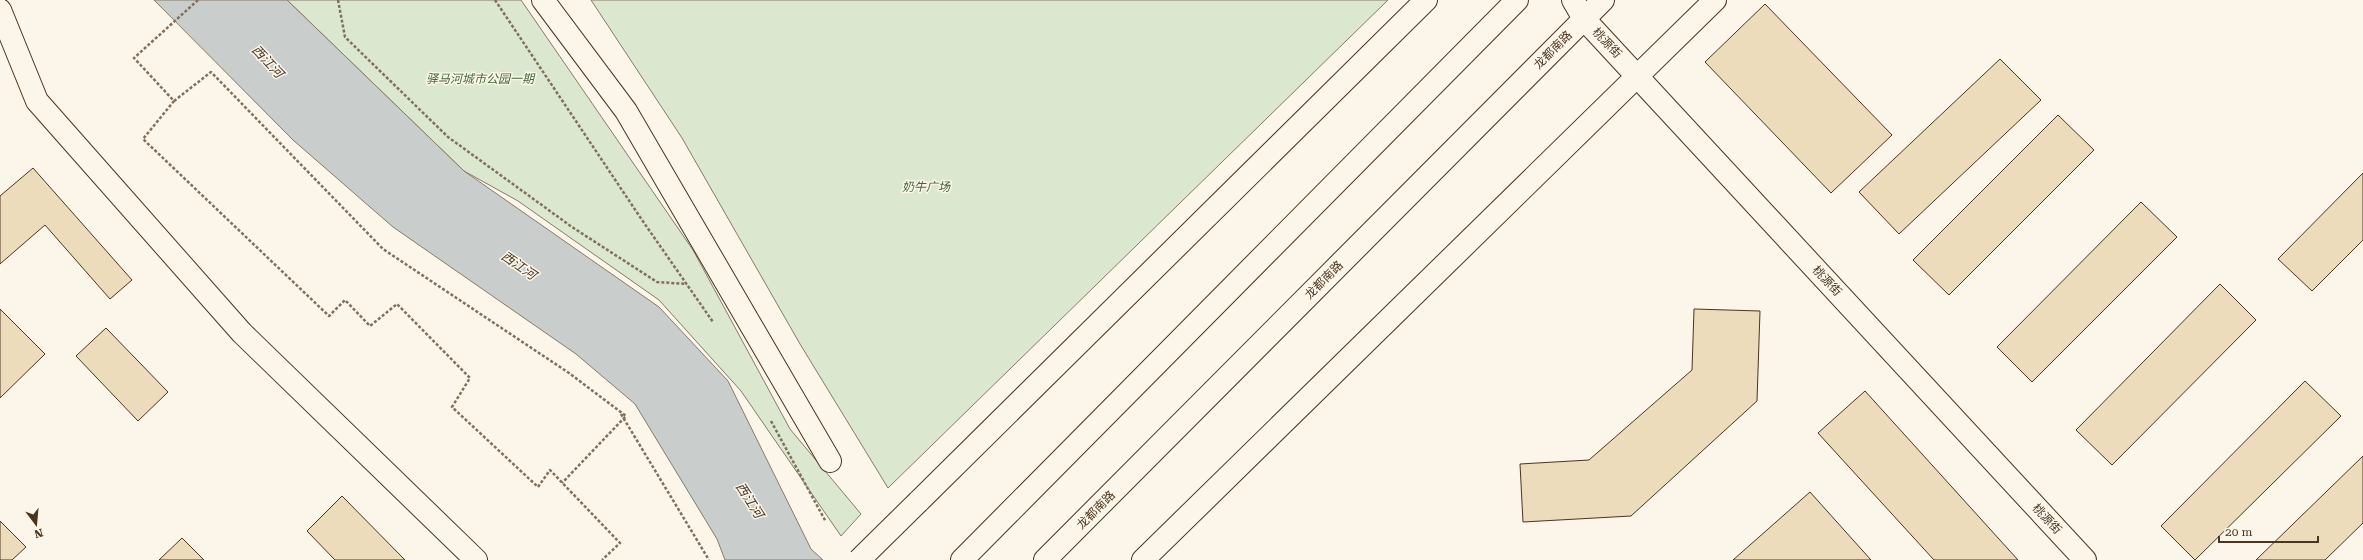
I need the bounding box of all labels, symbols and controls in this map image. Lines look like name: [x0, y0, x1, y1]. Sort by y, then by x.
street label: 桃源街: [1590, 25, 1624, 61]
street label: 龙都南路: [1531, 28, 1575, 72]
water label: 西江河: [249, 42, 288, 83]
park label: 驿马河城市公园一期: [426, 72, 536, 86]
park label: 奶牛广场: [902, 180, 951, 194]
water label: 西江河: [498, 248, 541, 284]
street label: 龙都南路: [1302, 258, 1346, 302]
street label: 桃源街: [1810, 263, 1844, 299]
water label: 西江河: [733, 480, 768, 523]
street label: 龙都南路: [1074, 488, 1118, 532]
street label: 桃源街: [2030, 501, 2064, 537]
north arrow: [16, 504, 56, 544]
scale bar: [2219, 518, 2318, 544]
text: 20 m: [2225, 525, 2252, 539]
text: N: [32, 526, 44, 541]

